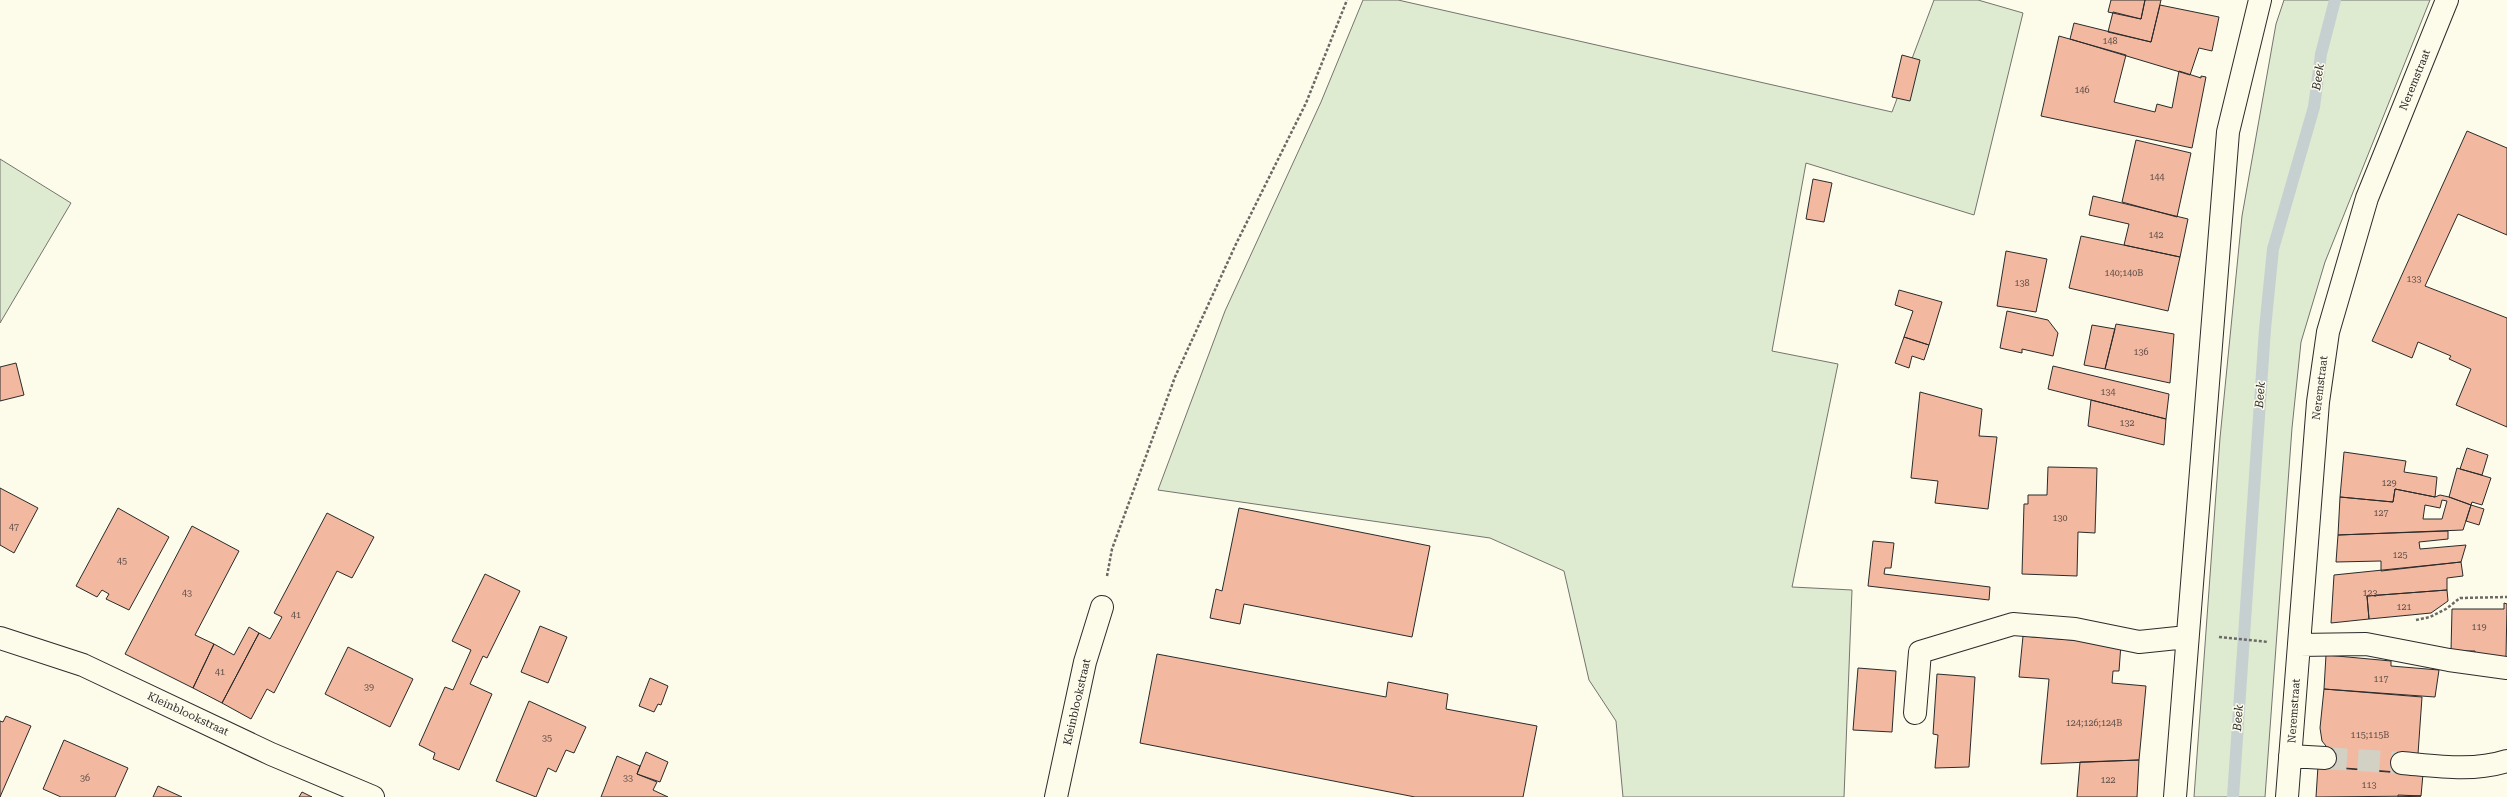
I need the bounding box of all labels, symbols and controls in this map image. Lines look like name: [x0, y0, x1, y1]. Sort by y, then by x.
house number: 148: [2102, 36, 2118, 46]
street label: Neremstraat: [2397, 48, 2433, 112]
water label: Beek: [2309, 62, 2327, 92]
house number: 146: [2074, 85, 2090, 95]
house number: 144: [2149, 172, 2165, 182]
house number: 142: [2148, 230, 2164, 240]
house number: 140;140B: [2105, 268, 2143, 278]
house number: 133: [2406, 274, 2422, 284]
house number: 138: [2014, 278, 2030, 288]
house number: 136: [2133, 347, 2149, 357]
street label: Neremstraat: [2310, 355, 2330, 421]
water label: Beek: [2252, 381, 2268, 410]
house number: 134: [2100, 387, 2116, 397]
house number: 132: [2119, 418, 2135, 428]
house number: 129: [2381, 478, 2397, 488]
house number: 127: [2373, 508, 2389, 518]
house number: 130: [2052, 513, 2068, 523]
house number: 47: [9, 522, 19, 532]
house number: 125: [2392, 550, 2408, 560]
house number: 45: [117, 556, 127, 566]
house number: 43: [182, 588, 192, 598]
house number: 123: [2362, 588, 2378, 598]
house number: 121: [2396, 602, 2412, 612]
house number: 41: [291, 610, 301, 620]
house number: 119: [2471, 622, 2487, 632]
street label: Kleinblookstraat: [1061, 658, 1093, 746]
house number: 41: [215, 667, 225, 677]
house number: 117: [2373, 674, 2389, 684]
street label: Neremstraat: [2285, 678, 2303, 744]
house number: 39: [364, 682, 374, 692]
street label: Kleinblookstraat: [145, 689, 231, 739]
water label: Beek: [2230, 704, 2246, 733]
house number: 124;126;124B: [2066, 718, 2122, 728]
house number: 115;115B: [2351, 730, 2389, 740]
house number: 35: [542, 733, 552, 743]
house number: 36: [80, 773, 90, 783]
house number: 33: [623, 773, 633, 783]
house number: 122: [2100, 775, 2116, 785]
house number: 113: [2361, 780, 2377, 790]

